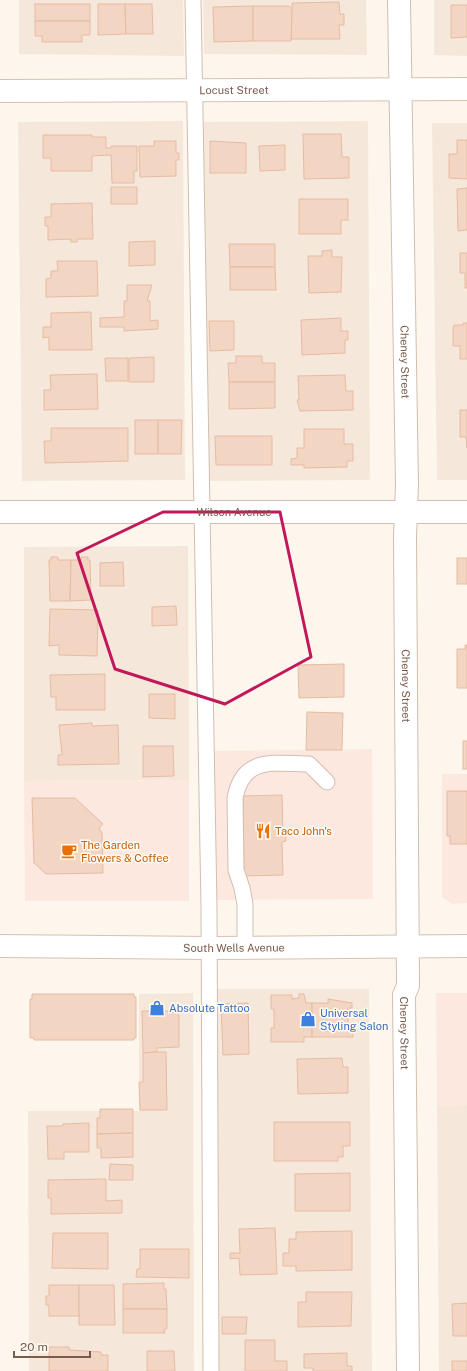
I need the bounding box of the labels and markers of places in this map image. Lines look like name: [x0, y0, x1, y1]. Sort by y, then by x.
restaurant icon: Taco John's: [254, 822, 272, 840]
place label: Taco John's: [275, 825, 332, 837]
place label: The Garden Flowers & Coffee: [81, 839, 169, 864]
cafe icon: The Garden Flowers & Coffee: [60, 842, 78, 860]
shop icon: Absolute Tattoo: [148, 999, 166, 1017]
place label: Absolute Tattoo: [169, 1002, 250, 1014]
place label: Universal Styling Salon: [320, 1007, 388, 1032]
shop icon: Universal Styling Salon: [299, 1010, 317, 1028]

